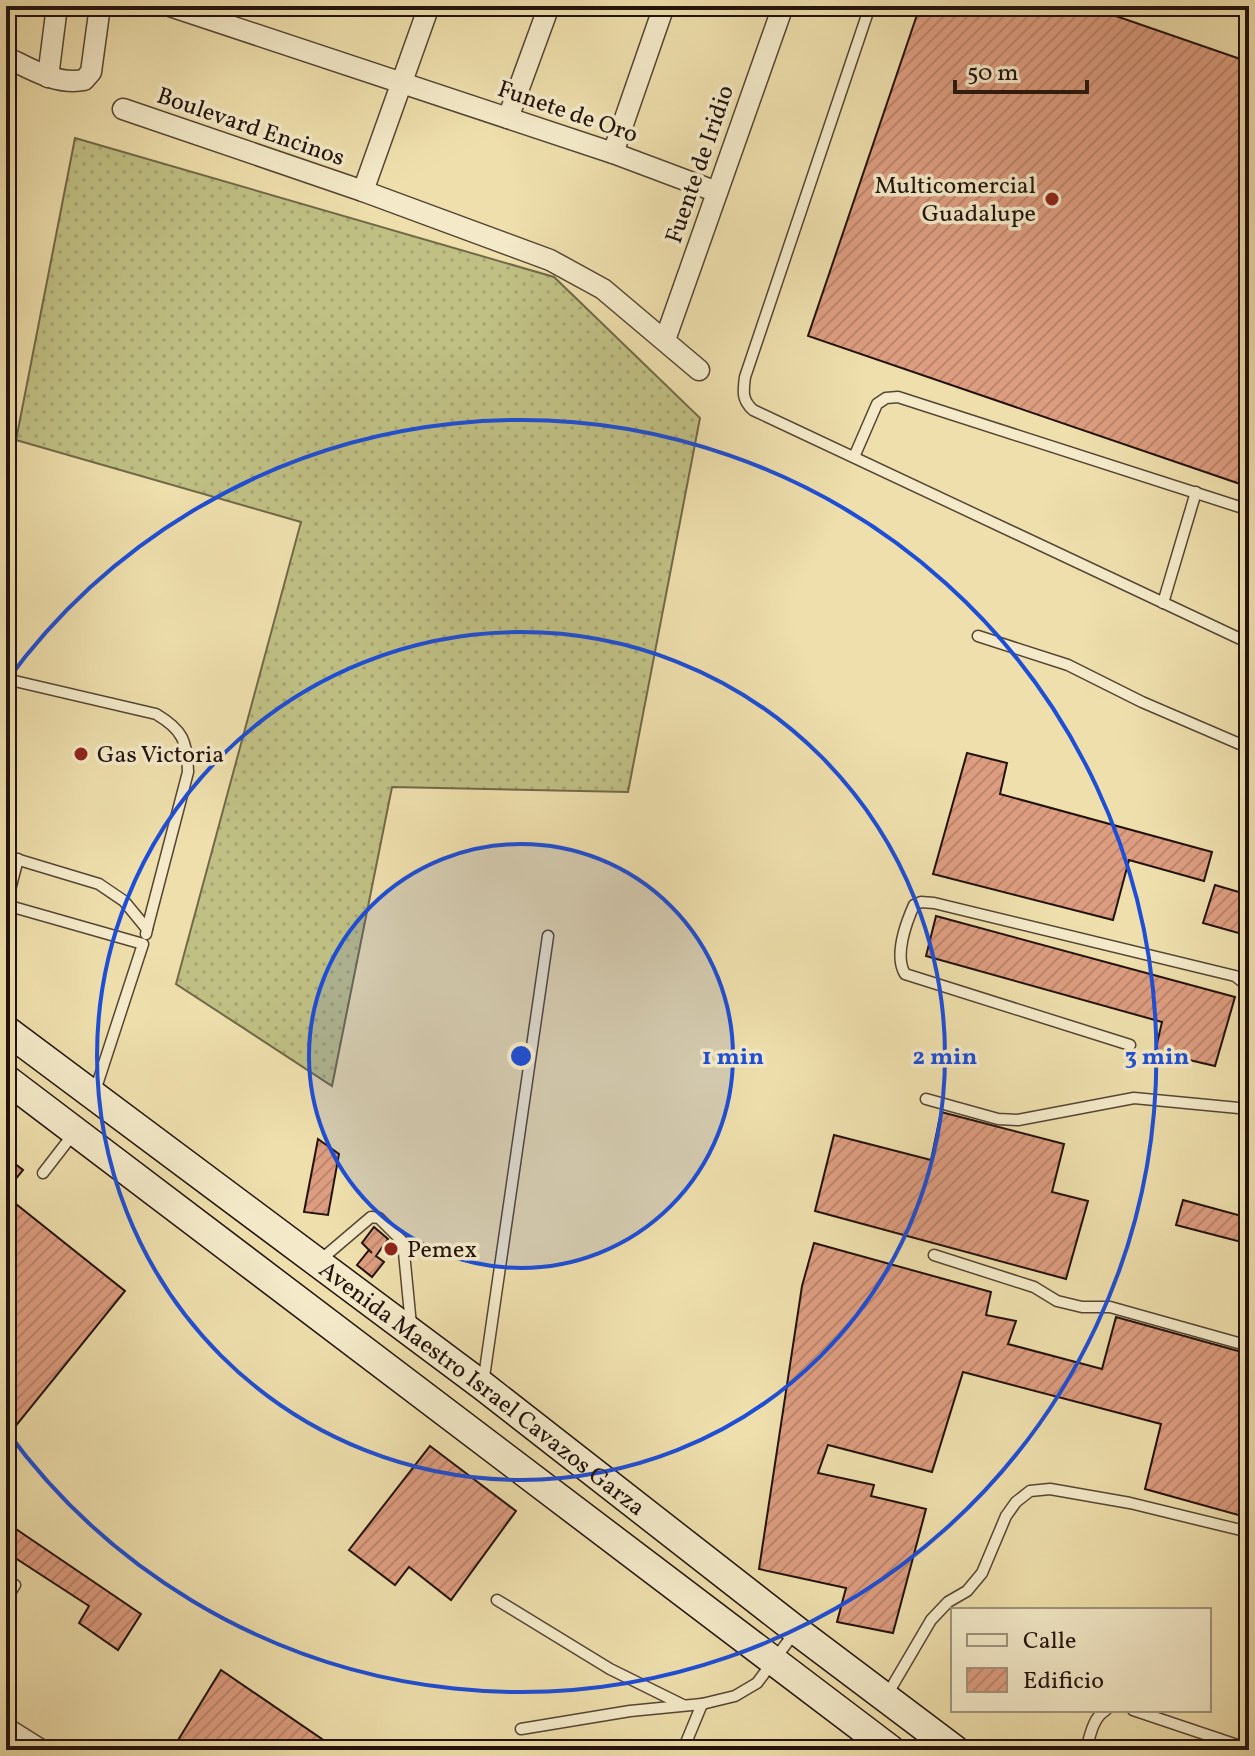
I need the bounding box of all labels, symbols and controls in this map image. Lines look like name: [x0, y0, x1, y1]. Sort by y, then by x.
scale bar: [955, 44, 1087, 94]
text: 50 m: [967, 57, 1019, 91]
street label: Funete de Oro: [493, 73, 642, 153]
street label: Boulevard Encinos: [152, 80, 349, 176]
street label: Fuente de Iridio: [658, 81, 744, 248]
place label: Multicomercial Guadalupe: [875, 170, 1036, 232]
marker: Multicomercial Guadalupe: [1043, 190, 1061, 208]
place label: Gas Victoria: [97, 739, 224, 773]
marker: Gas Victoria: [72, 745, 90, 763]
text: 1 min: [702, 1041, 764, 1075]
text: 2 min: [913, 1041, 978, 1075]
text: 3 min: [1125, 1041, 1189, 1075]
centre of rings: [507, 1042, 535, 1070]
place label: Pemex: [407, 1234, 477, 1268]
marker: Pemex: [382, 1240, 400, 1258]
street label: Avenida Maestro Israel Cavazos Garza: [311, 1254, 652, 1525]
legend: [951, 1608, 1211, 1712]
text: Calle: [1023, 1625, 1076, 1659]
text: Edificio: [1023, 1665, 1104, 1699]

